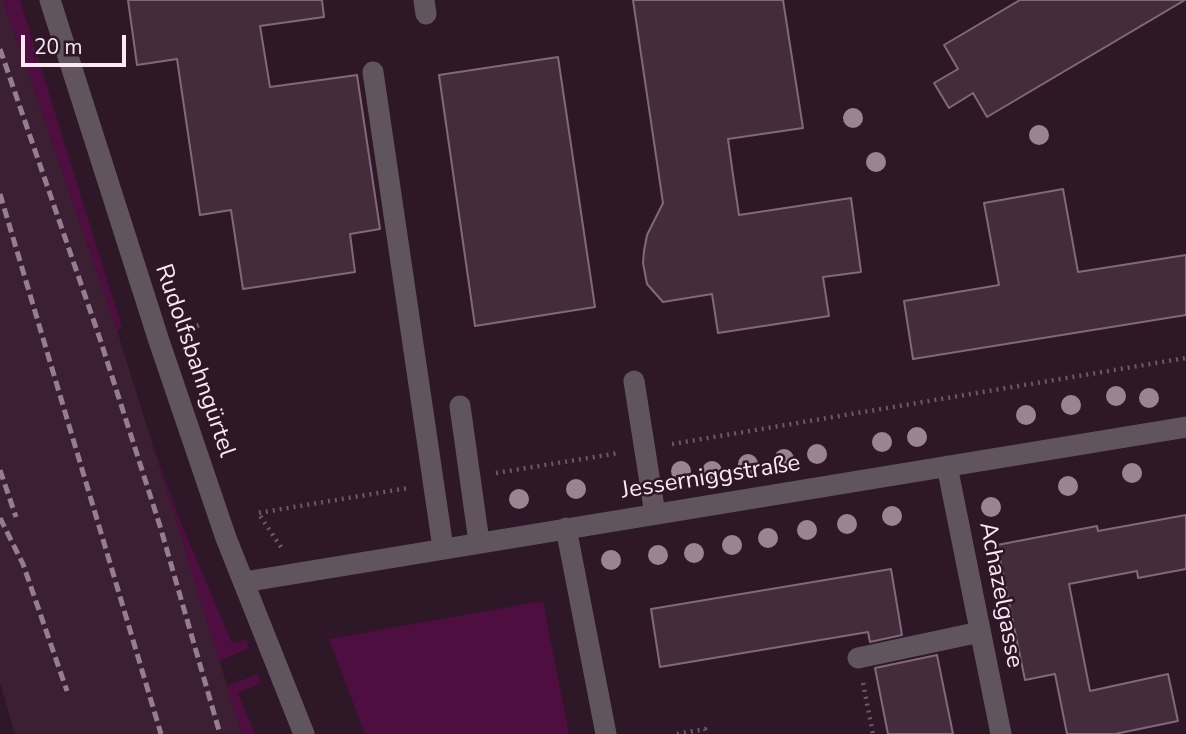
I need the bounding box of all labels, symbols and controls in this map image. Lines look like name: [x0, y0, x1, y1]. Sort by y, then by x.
scale bar: [24, 21, 130, 65]
text: 20 m: [34, 33, 83, 61]
street label: Rudolfsbahngürtel: [147, 261, 241, 461]
street label: Jesserniggstraße: [619, 450, 803, 506]
street label: Achazelgasse: [972, 520, 1028, 670]

